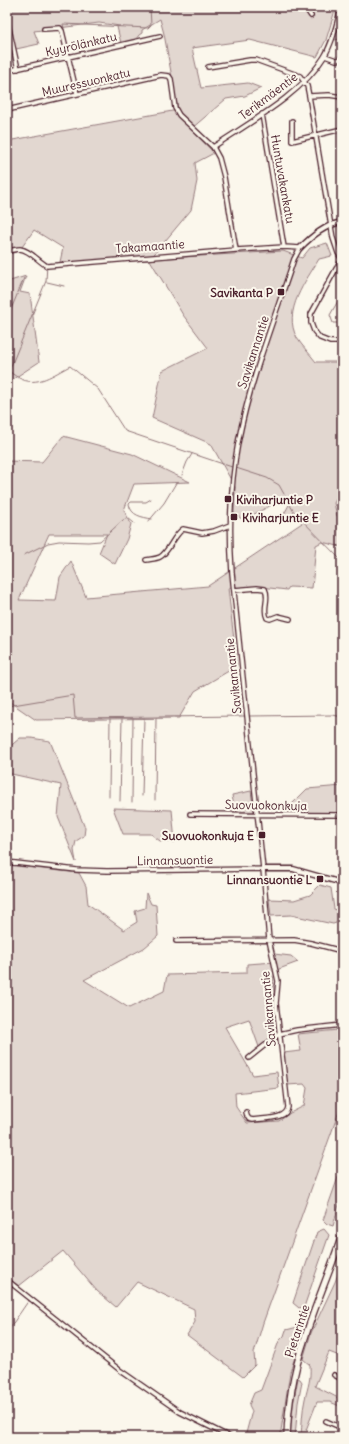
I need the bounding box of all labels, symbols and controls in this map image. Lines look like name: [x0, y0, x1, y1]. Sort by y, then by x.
street label: Kyyrölänkatu: [44, 28, 118, 60]
street label: Muuressuonkatu: [40, 65, 132, 99]
street label: Terikmäentie: [236, 69, 300, 123]
street label: Huntuvakankatu: [268, 133, 298, 225]
street label: Takamaantie: [115, 236, 185, 256]
place label: Savikanta P: [210, 285, 274, 300]
marker: Savikanta P: [276, 287, 286, 297]
street label: Savikannantie: [234, 314, 272, 390]
place label: Kiviharjuntie P: [236, 492, 314, 507]
marker: Kiviharjuntie P: [223, 494, 233, 504]
place label: Kiviharjuntie E: [242, 510, 319, 525]
marker: Kiviharjuntie E: [229, 512, 239, 522]
street label: Savikannantie: [222, 638, 244, 714]
street label: Suovuokonkuja: [225, 797, 307, 813]
place label: Suovuokonkuja E: [162, 828, 254, 843]
marker: Suovuokonkuja E: [257, 830, 267, 840]
street label: Linnansuontie: [137, 852, 213, 868]
place label: Linnansuontie L: [227, 872, 312, 887]
marker: Linnansuontie L: [315, 874, 325, 884]
street label: Savikannantie: [257, 971, 279, 1047]
street label: Pietarintie: [281, 1303, 313, 1359]

